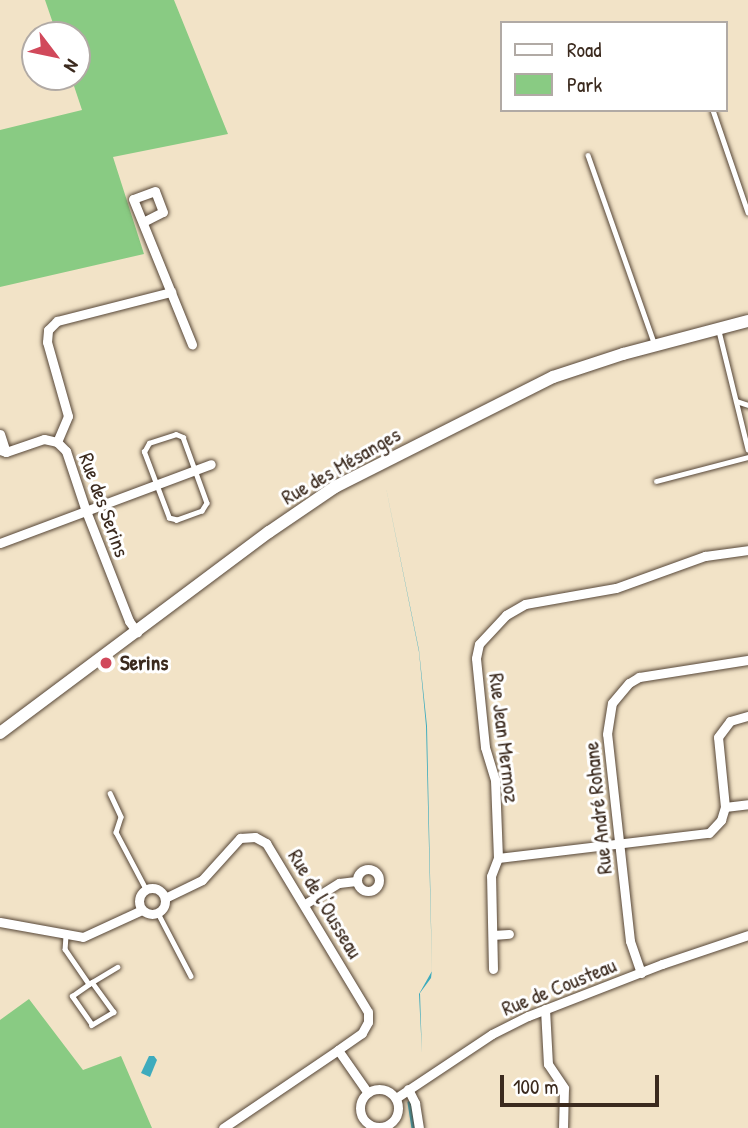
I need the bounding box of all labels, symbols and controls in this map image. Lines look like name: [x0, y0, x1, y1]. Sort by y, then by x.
north arrow: [21, 21, 91, 91]
legend: [500, 21, 727, 112]
text: Road: [567, 35, 601, 64]
text: N: [58, 55, 86, 77]
text: Park: [567, 70, 602, 99]
street label: Rue des Mésanges: [277, 422, 405, 510]
street label: Rue des Serins: [74, 450, 134, 560]
place label: Serins: [120, 650, 168, 676]
marker: Serins: [98, 655, 114, 671]
street label: Rue Jean Mermoz: [484, 672, 524, 804]
street label: Rue André Rohane: [579, 740, 617, 876]
street label: Rue de l'Ousseau: [283, 845, 367, 963]
street label: Rue de Cousteau: [498, 953, 620, 1021]
scale bar: [503, 1062, 662, 1106]
text: 100 m: [513, 1072, 559, 1101]

